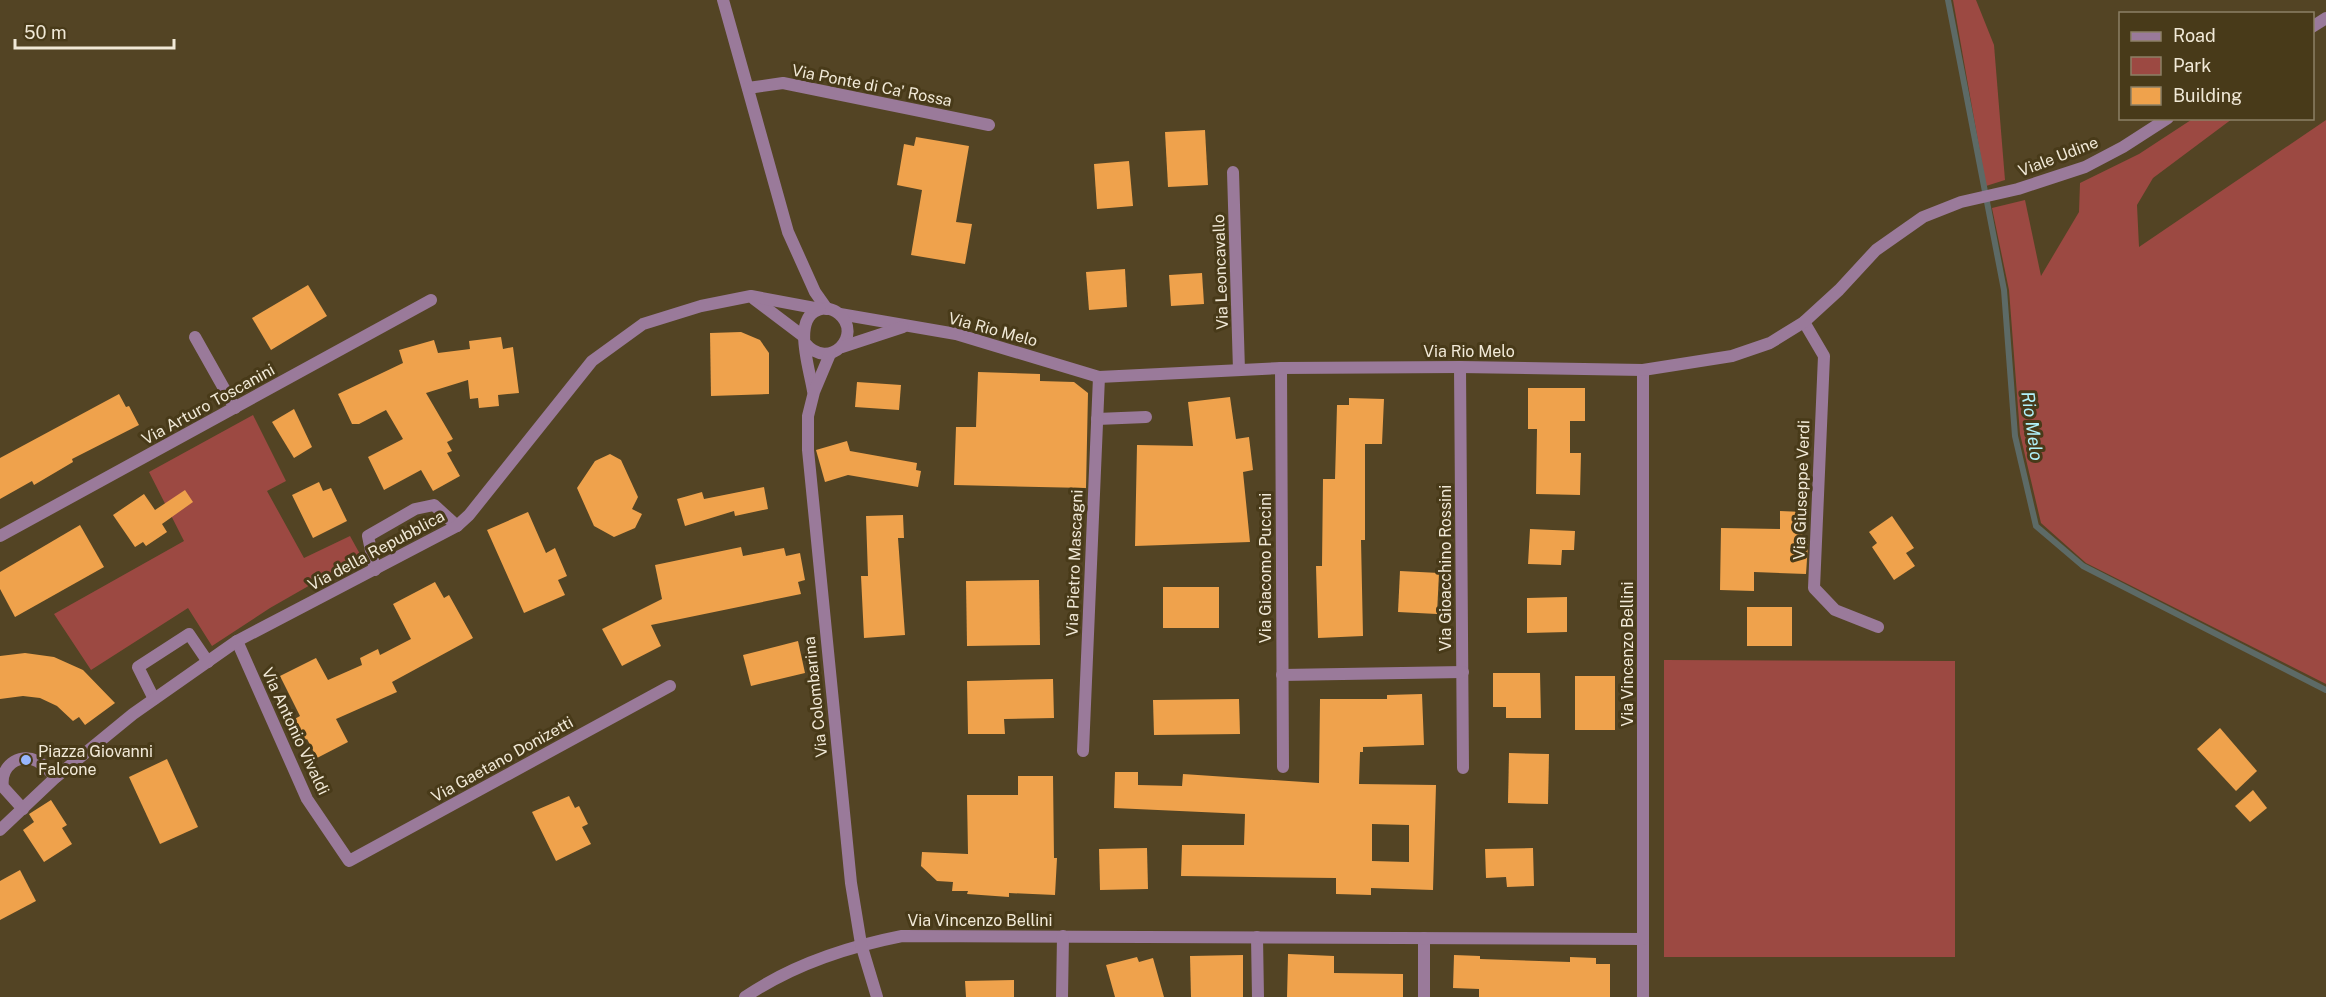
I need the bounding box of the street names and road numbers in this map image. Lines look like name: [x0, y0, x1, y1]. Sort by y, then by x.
street label: Via Ponte di Ca' Rossa: [790, 61, 954, 110]
street label: Viale Udine: [2016, 133, 2101, 180]
street label: Via Leoncavallo: [1209, 214, 1232, 330]
street label: Via Rio Melo: [946, 308, 1040, 351]
street label: Via Rio Melo: [1423, 342, 1515, 361]
street label: Via Arturo Toscanini: [139, 360, 278, 449]
street label: Via Giuseppe Verdi: [1790, 420, 1813, 560]
street label: Via Gioacchino Rossini: [1436, 485, 1455, 651]
street label: Via Pietro Mascagni: [1062, 489, 1087, 637]
street label: Via Giacomo Puccini: [1256, 493, 1275, 643]
street label: Via della Repubblica: [305, 506, 448, 594]
street label: Via Vincenzo Bellini: [1618, 582, 1637, 727]
street label: Via Colombarina: [800, 636, 831, 758]
street label: Via Antonio Vivaldi: [258, 665, 333, 798]
street label: Via Gaetano Donizetti: [428, 713, 576, 806]
street label: Via Vincenzo Bellini: [908, 911, 1053, 930]

